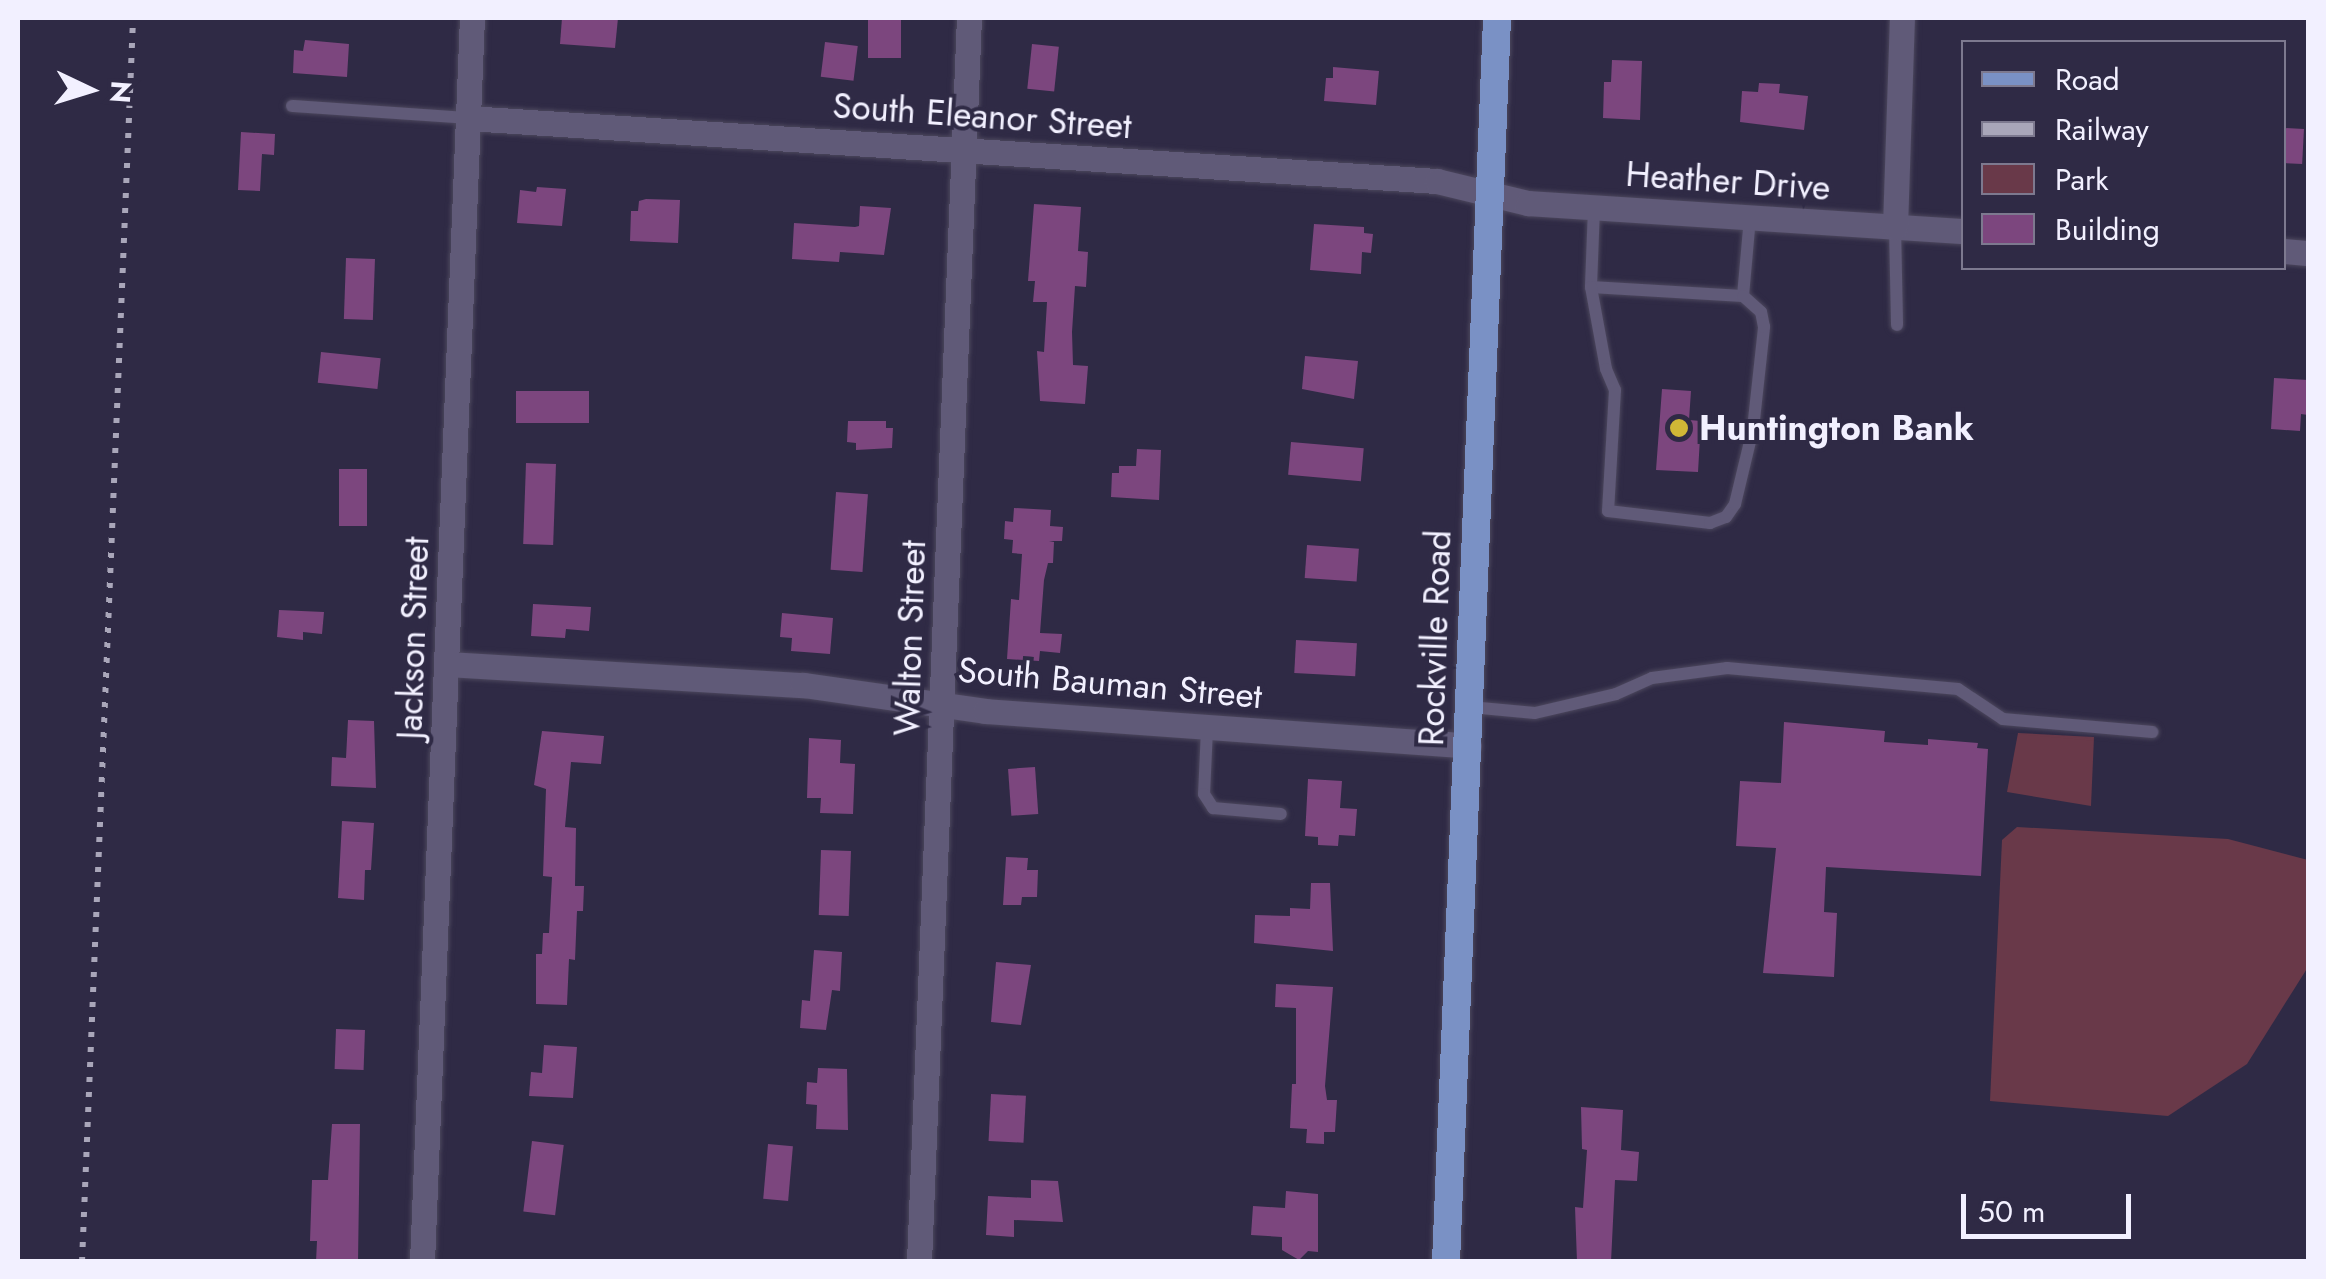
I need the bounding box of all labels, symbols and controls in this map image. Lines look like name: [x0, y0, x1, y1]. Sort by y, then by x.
north arrow: [40, 40, 140, 140]
legend: [1961, 40, 2286, 270]
text: Road: [2055, 58, 2120, 101]
text: N: [99, 80, 142, 105]
street label: South Eleanor Street: [831, 85, 1133, 147]
text: Railway: [2055, 108, 2149, 151]
street label: Heather Drive: [1624, 153, 1832, 209]
text: Park: [2055, 158, 2108, 201]
text: Building: [2055, 208, 2160, 251]
place label: Huntington Bank: [1699, 407, 1974, 449]
marker: Huntington Bank: [1668, 417, 1690, 439]
street label: Rockville Road: [1410, 529, 1460, 747]
street label: Jackson Street: [388, 536, 438, 740]
street label: Walton Street: [886, 539, 934, 737]
street label: South Bauman Street: [956, 649, 1264, 717]
scale bar: [1966, 1174, 2136, 1236]
text: 50 m: [1978, 1190, 2045, 1233]

